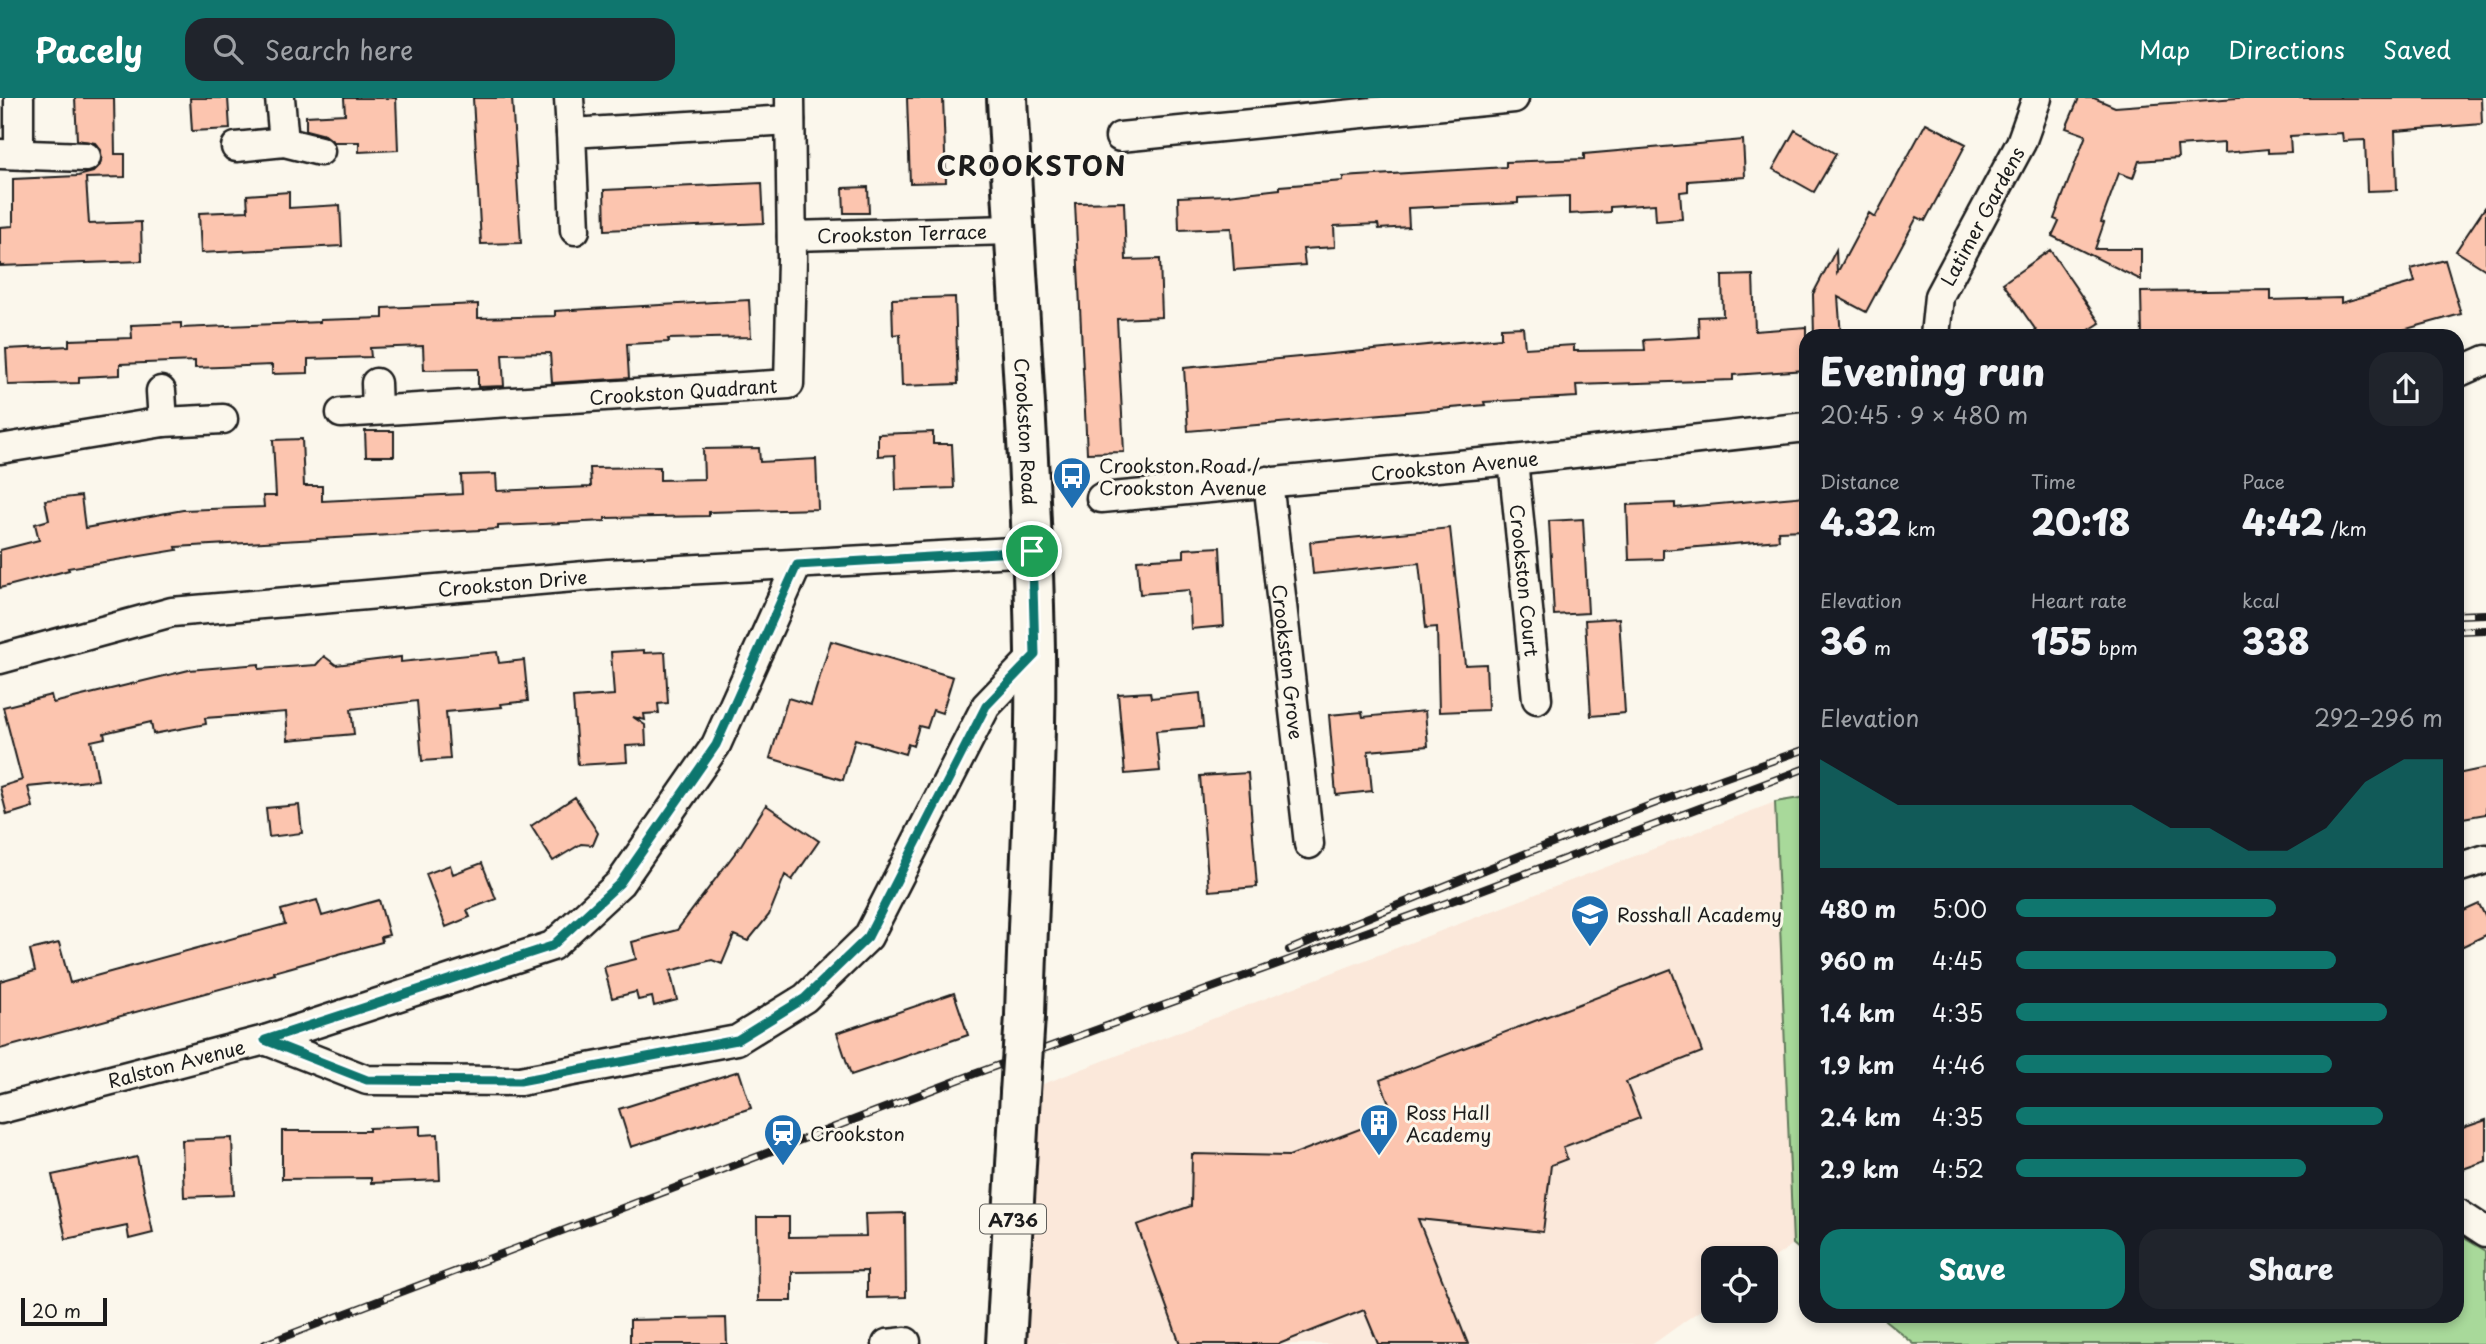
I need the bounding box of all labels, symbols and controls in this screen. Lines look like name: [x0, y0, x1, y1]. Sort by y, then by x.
search box: [185, 18, 675, 81]
text: Pacely: [35, 24, 143, 74]
icon: search: [209, 30, 247, 68]
text: Search here: [265, 30, 413, 69]
text: Map: [2139, 31, 2190, 67]
text: Directions: [2228, 31, 2345, 67]
text: Saved: [2383, 31, 2451, 67]
street label: Latimer Gardens: [1933, 141, 2031, 291]
district label: CROOKSTON: [937, 146, 1127, 185]
street label: Crookston Terrace: [817, 217, 987, 249]
text: Evening run: [1820, 342, 2045, 399]
button: share: [2369, 352, 2443, 426]
street label: Crookston Road: [1008, 357, 1044, 506]
street label: Crookston Quadrant: [588, 371, 778, 411]
text: 20:45 · 9 × 480 m: [1820, 397, 2028, 432]
street label: Crookston Avenue: [1370, 443, 1540, 487]
place label: Crookston Road / Crookston Avenue: [1099, 451, 1267, 501]
bus stop icon: Crookston Road / Crookston Avenue: [1051, 455, 1093, 510]
text: Distance: [1820, 467, 1900, 495]
text: Time: [2031, 467, 2076, 495]
text: Pace: [2242, 467, 2285, 495]
text: 4.32: [1820, 495, 1901, 548]
text: 20:18: [2031, 495, 2130, 548]
text: 4:42: [2242, 495, 2324, 548]
street label: Crookston Court: [1504, 503, 1547, 658]
text: km: [1901, 514, 1936, 542]
text: /km: [2324, 514, 2367, 542]
pin: [1002, 521, 1062, 581]
icon: arrive: [1013, 532, 1051, 570]
street label: Crookston Drive: [437, 562, 588, 603]
street label: Crookston Grove: [1266, 583, 1311, 741]
text: Elevation: [1820, 586, 1902, 614]
text: Heart rate: [2031, 586, 2127, 614]
text: kcal: [2242, 586, 2280, 614]
text: 36: [1820, 614, 1868, 667]
text: 155: [2031, 614, 2092, 667]
text: 338: [2242, 614, 2310, 667]
text: m: [1868, 633, 1891, 661]
text: bpm: [2092, 633, 2138, 661]
text: Elevation: [1820, 700, 1919, 735]
text: 292–296 m: [2314, 700, 2443, 735]
text: 480 m: [1820, 891, 1896, 926]
text: 5:00: [1932, 891, 1987, 926]
school or university icon: Rosshall Academy: [1569, 893, 1611, 948]
place label: Rosshall Academy: [1617, 900, 1782, 928]
text: 960 m: [1820, 943, 1894, 978]
text: 4:45: [1932, 943, 1983, 978]
text: 1.4 km: [1820, 995, 1895, 1030]
text: 4:35: [1932, 995, 1983, 1030]
street label: Ralston Avenue: [104, 1032, 248, 1094]
text: 1.9 km: [1820, 1047, 1894, 1082]
text: 4:46: [1932, 1047, 1985, 1082]
place label: Ross Hall Academy: [1406, 1098, 1491, 1148]
text: 2.4 km: [1820, 1099, 1901, 1134]
text: 4:35: [1932, 1099, 1983, 1134]
building icon: Ross Hall Academy: [1358, 1102, 1400, 1157]
station icon: Crookston: [762, 1112, 804, 1167]
place label: Crookston: [810, 1119, 905, 1147]
text: 2.9 km: [1820, 1151, 1899, 1186]
text: 4:52: [1932, 1151, 1984, 1186]
road number: A736: [980, 1204, 1046, 1234]
button: Save: [1820, 1229, 2125, 1309]
button: Share: [2139, 1229, 2443, 1309]
map controls: [1701, 1246, 1778, 1323]
button: locate: [1701, 1246, 1778, 1323]
scale bar: [21, 1295, 107, 1327]
text: 20 m: [32, 1296, 81, 1324]

